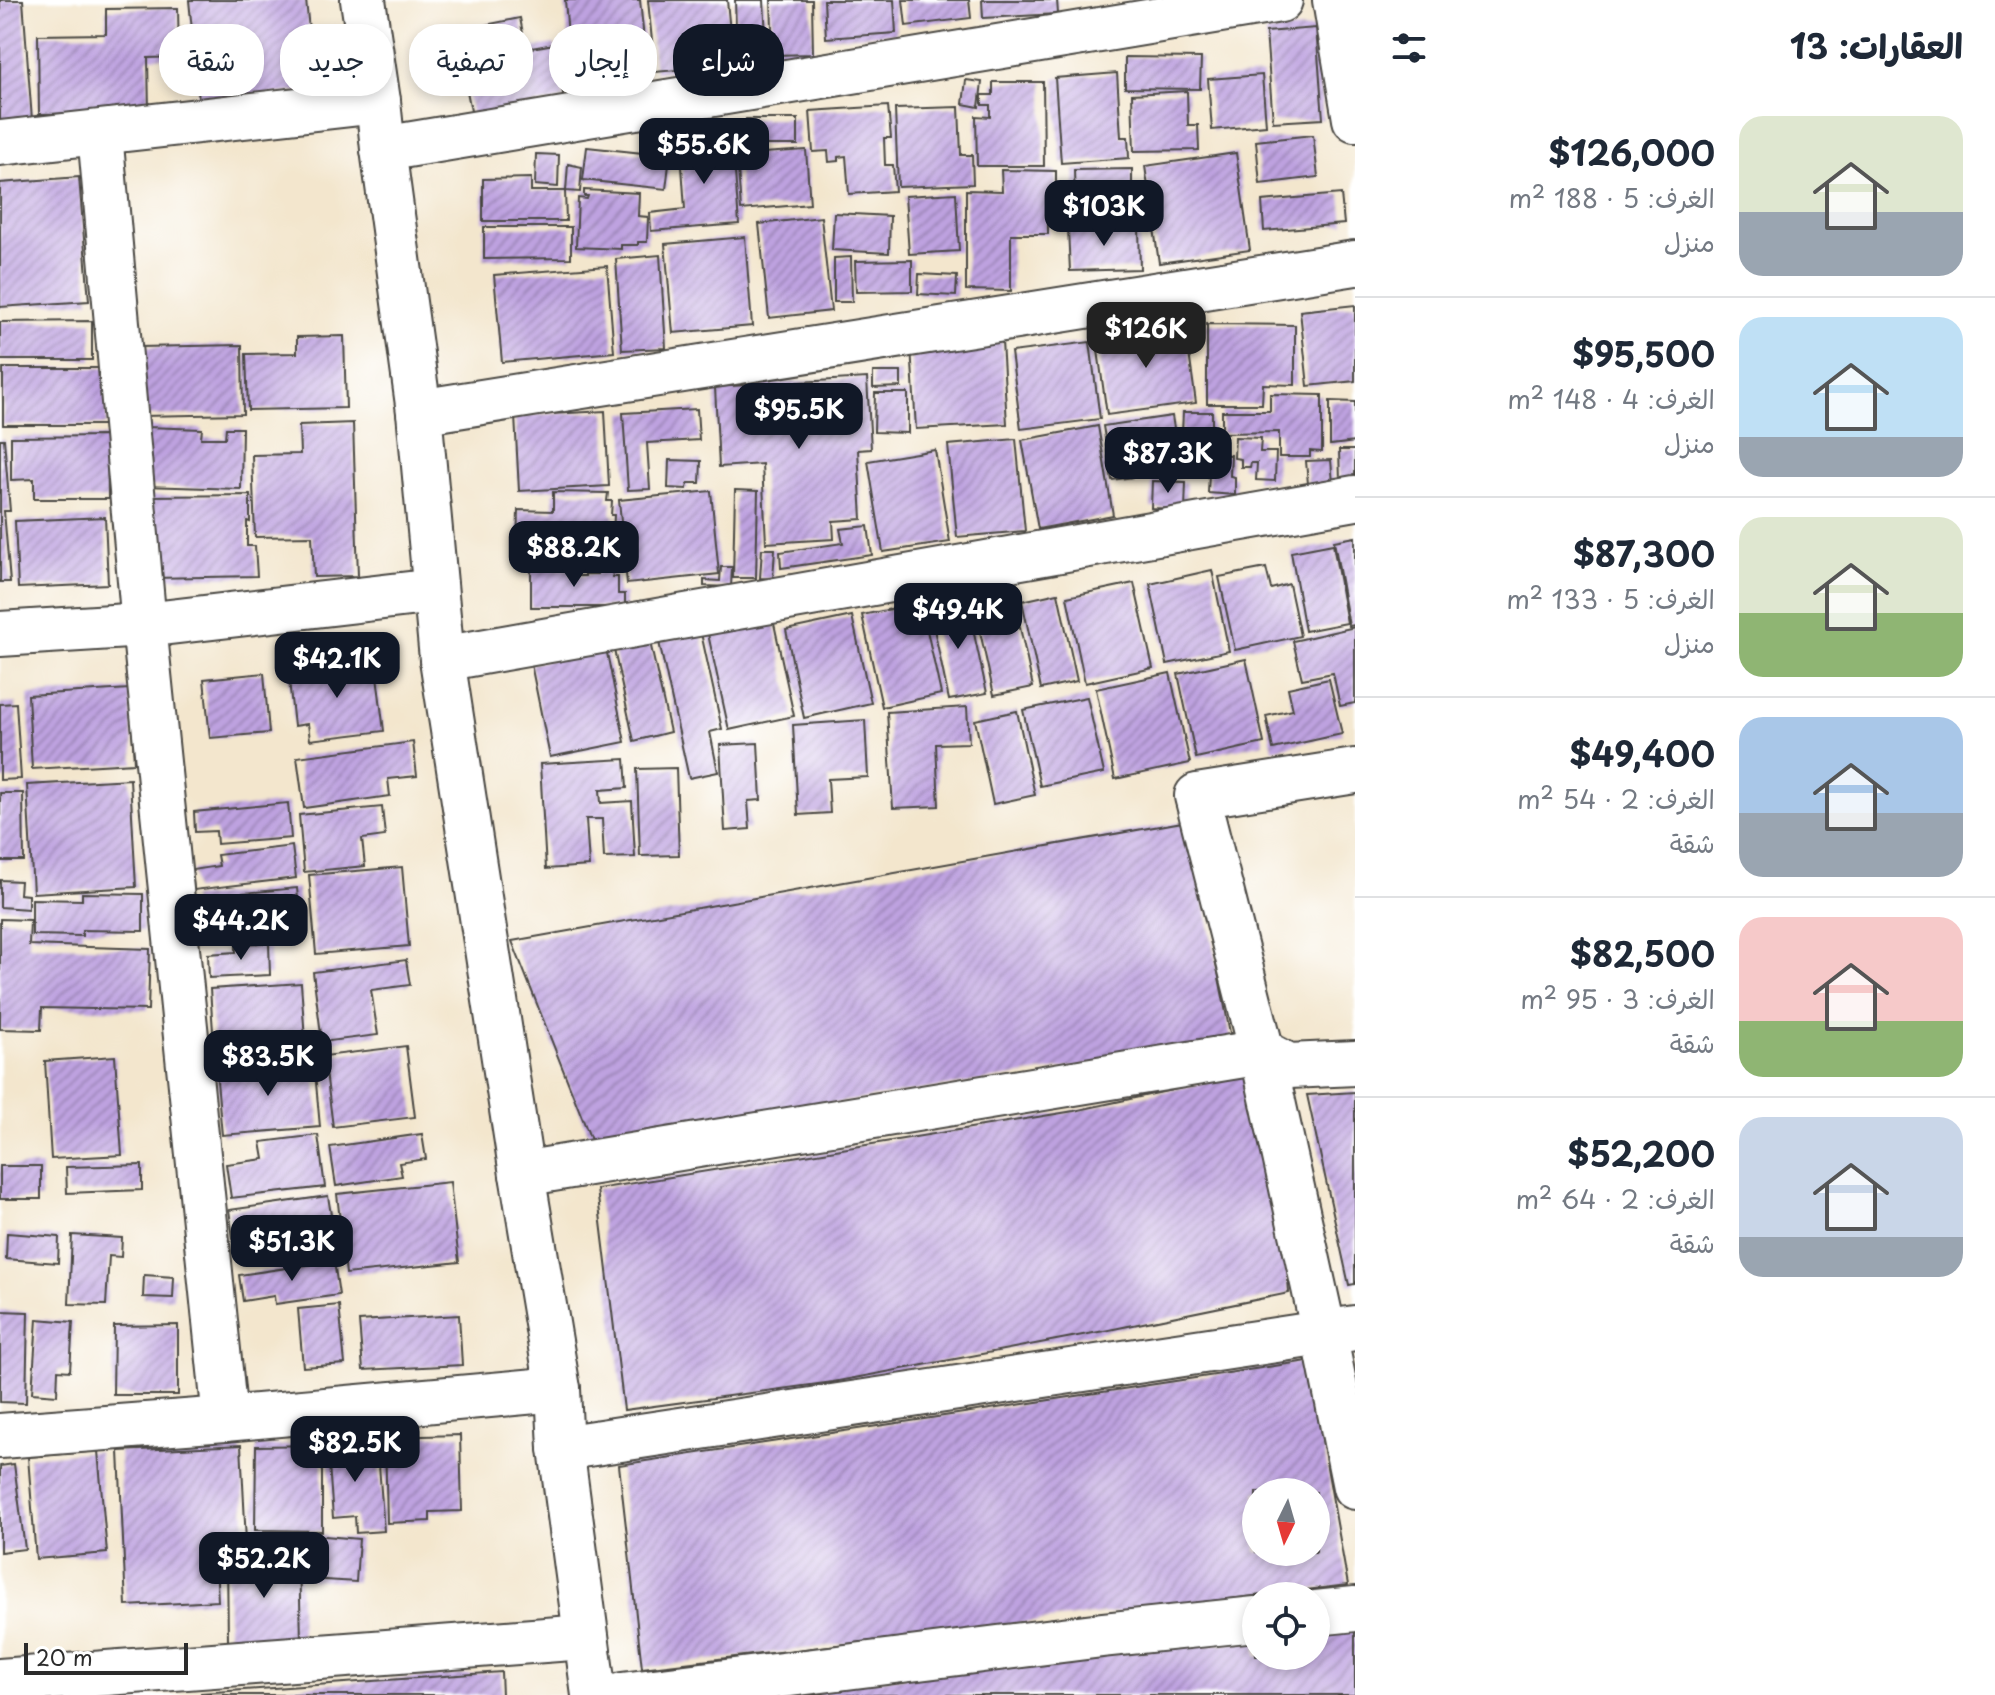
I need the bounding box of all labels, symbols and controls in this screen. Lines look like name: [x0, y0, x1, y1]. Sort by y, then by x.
text: العقارات: 13: [1790, 19, 1963, 71]
chip: شقة: [159, 24, 264, 96]
chip: جديد: [280, 24, 393, 96]
chip: تصفية: [409, 24, 533, 96]
chip: إيجار: [549, 24, 657, 96]
chip: شراء: [673, 24, 784, 96]
icon: filters: [1387, 26, 1431, 70]
pin: $55.6K: [639, 118, 769, 186]
text: $55.6K: [657, 124, 751, 163]
text: $126,000: [1548, 126, 1715, 178]
icon: home: [1803, 148, 1899, 244]
text: الغرف: 5 · 188 m²: [1509, 178, 1715, 217]
pin: $103K: [1048, 180, 1160, 248]
text: $103K: [1063, 186, 1145, 225]
text: منزل: [1664, 222, 1715, 261]
pin: $126K: [1090, 302, 1202, 370]
text: $126K: [1105, 308, 1187, 347]
text: $95,500: [1572, 327, 1715, 379]
icon: home: [1803, 349, 1899, 445]
text: الغرف: 4 · 148 m²: [1507, 379, 1715, 418]
pin: $95.5K: [734, 383, 864, 451]
text: $95.5K: [754, 389, 844, 428]
text: منزل: [1664, 423, 1715, 462]
pin: $87.3K: [1103, 427, 1233, 495]
text: $87.3K: [1123, 433, 1213, 472]
pin: $88.2K: [509, 521, 639, 589]
text: $88.2K: [527, 527, 621, 566]
text: $87,300: [1573, 527, 1715, 579]
icon: home: [1803, 549, 1899, 645]
text: الغرف: 5 · 133 m²: [1506, 579, 1715, 618]
pin: $49.4K: [893, 583, 1023, 651]
text: $49.4K: [912, 589, 1004, 628]
text: منزل: [1664, 623, 1715, 662]
pin: $42.1K: [272, 632, 402, 700]
text: $42.1K: [293, 638, 381, 677]
text: $49,400: [1569, 727, 1715, 779]
icon: home: [1803, 749, 1899, 845]
text: الغرف: 2 · 54 m²: [1517, 779, 1715, 818]
text: شقة: [1670, 823, 1715, 862]
pin: $44.2K: [176, 894, 306, 962]
text: $44.2K: [193, 900, 289, 939]
text: $82,500: [1570, 927, 1715, 979]
icon: home: [1803, 949, 1899, 1045]
text: الغرف: 3 · 95 m²: [1520, 979, 1715, 1018]
text: شقة: [1670, 1023, 1715, 1062]
pin: $83.5K: [203, 1030, 333, 1098]
text: $83.5K: [222, 1036, 314, 1075]
text: $52,200: [1568, 1127, 1715, 1179]
icon: home: [1803, 1149, 1899, 1245]
text: الغرف: 2 · 64 m²: [1516, 1179, 1715, 1218]
pin: $51.3K: [227, 1215, 357, 1283]
text: $51.3K: [249, 1221, 335, 1260]
text: شقة: [1670, 1223, 1715, 1262]
pin: $82.5K: [290, 1416, 420, 1484]
text: $82.5K: [309, 1422, 401, 1461]
north arrow: [1242, 1478, 1330, 1566]
map controls: [1242, 1478, 1330, 1670]
pin: $52.2K: [199, 1532, 329, 1600]
text: $52.2K: [217, 1538, 311, 1577]
button: locate: [1242, 1582, 1330, 1670]
scale bar: [24, 1639, 188, 1675]
text: 20 m: [36, 1640, 93, 1673]

